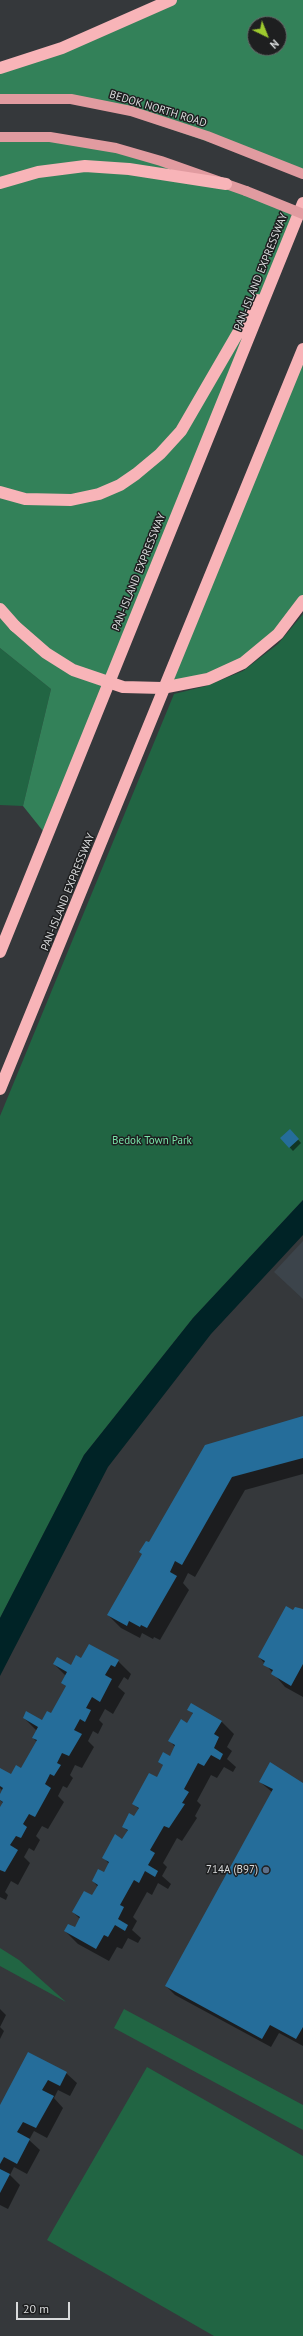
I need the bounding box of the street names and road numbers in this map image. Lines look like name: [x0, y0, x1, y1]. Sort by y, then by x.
street label: BEDOK NORTH ROAD: [108, 88, 208, 130]
street label: PAN-ISLAND EXPRESSWAY: [231, 211, 291, 333]
street label: PAN-ISLAND EXPRESSWAY: [109, 511, 169, 633]
street label: PAN-ISLAND EXPRESSWAY: [38, 831, 98, 953]

